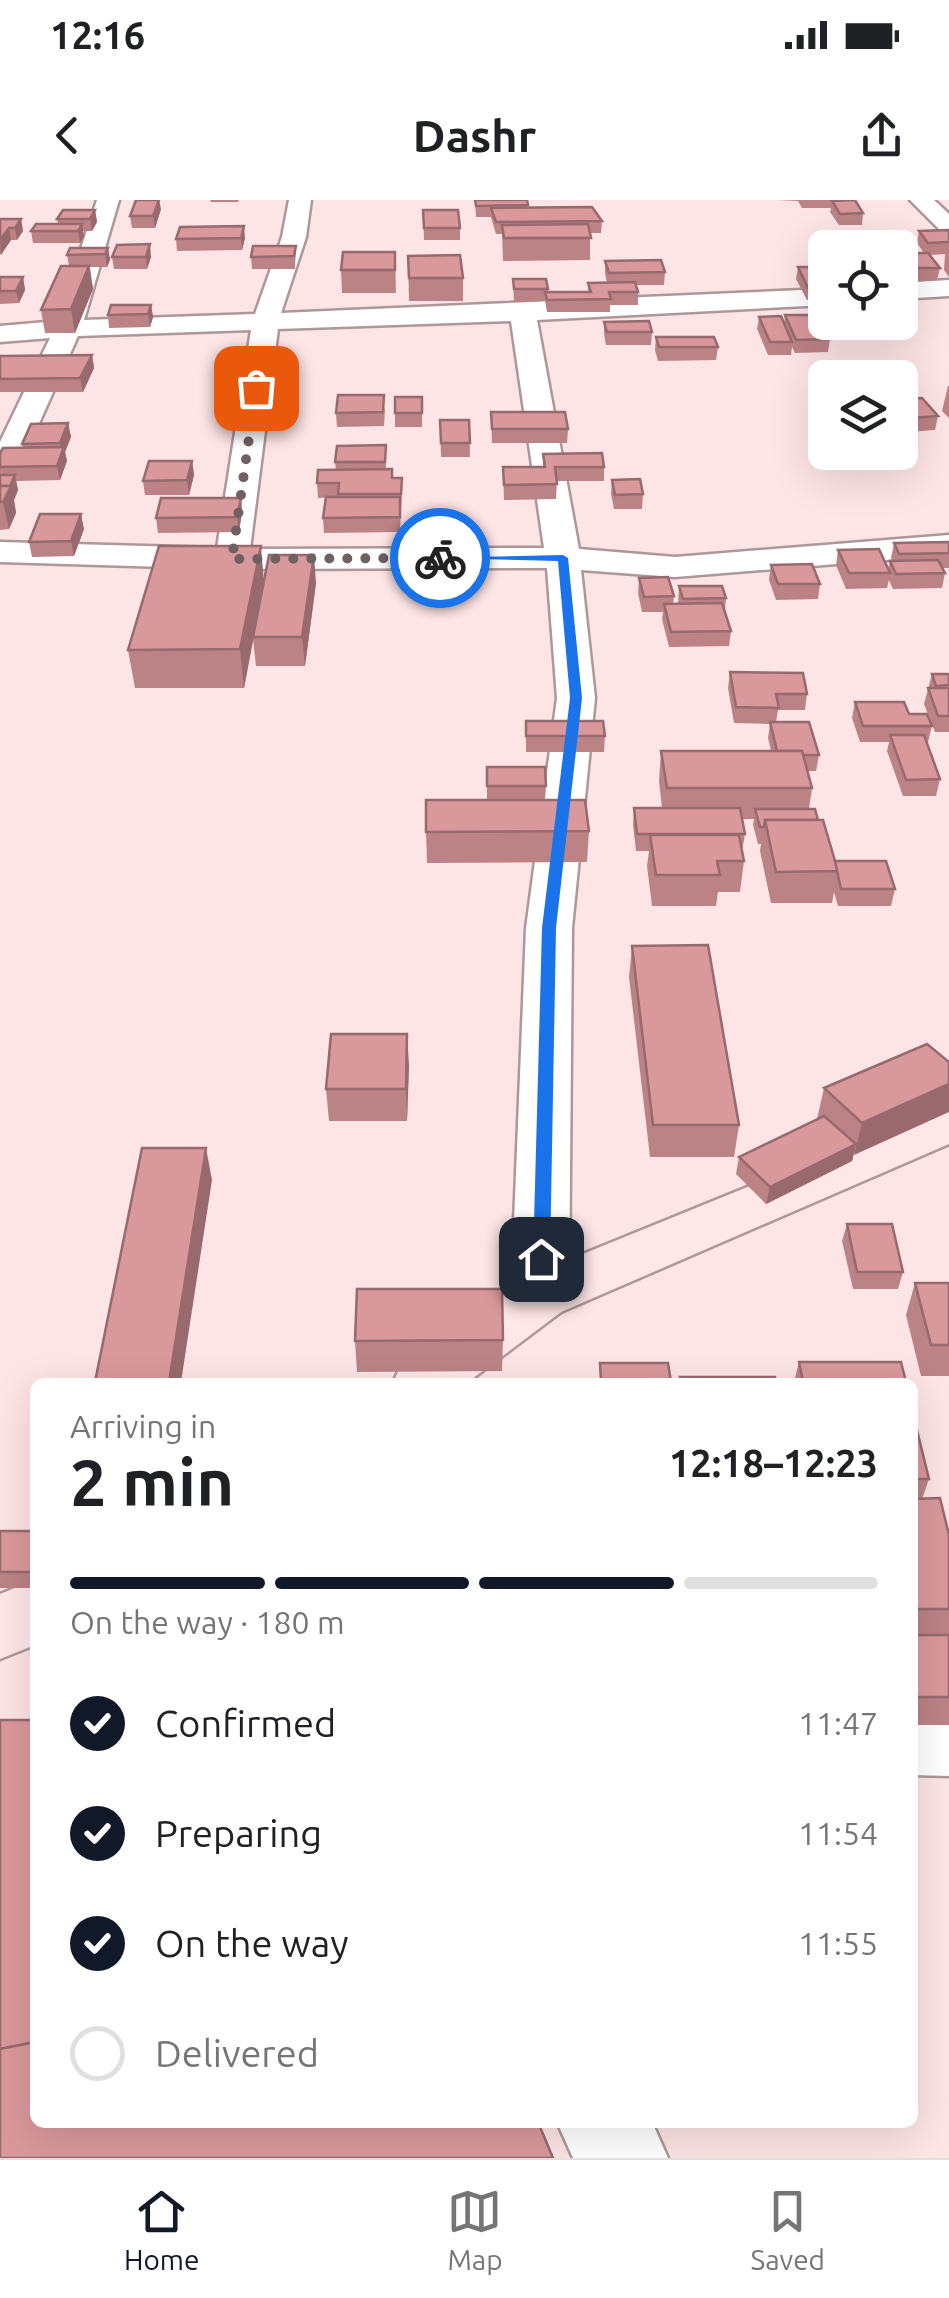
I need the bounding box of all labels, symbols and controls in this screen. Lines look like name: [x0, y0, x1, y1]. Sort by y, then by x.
text: 12:16: [50, 14, 145, 56]
icon: back: [40, 108, 95, 163]
icon: share: [854, 108, 909, 163]
text: Dashr: [413, 110, 536, 161]
map controls: [808, 230, 918, 470]
button: locate: [808, 230, 918, 340]
pin: [214, 346, 299, 431]
button: layers: [808, 360, 918, 470]
icon: bag: [229, 361, 284, 416]
courier: [390, 508, 490, 608]
icon: bike: [413, 531, 468, 586]
pin: [499, 1217, 584, 1302]
icon: home: [514, 1232, 569, 1287]
text: Arriving in: [70, 1408, 216, 1444]
text: 12:18–12:23: [669, 1442, 878, 1484]
text: 2 min: [70, 1445, 234, 1518]
text: On the way · 180 m: [70, 1604, 345, 1640]
icon: check: [70, 1696, 125, 1751]
text: Confirmed: [155, 1702, 336, 1744]
text: 11:47: [798, 1705, 878, 1741]
icon: check: [70, 1806, 125, 1861]
text: Preparing: [155, 1812, 322, 1854]
text: 11:54: [798, 1815, 878, 1851]
icon: check: [70, 1916, 125, 1971]
text: On the way: [155, 1922, 348, 1964]
text: 11:55: [798, 1925, 878, 1961]
text: Delivered: [155, 2032, 319, 2074]
tab: Home: [124, 2184, 200, 2275]
tab: Map: [447, 2184, 503, 2275]
tab: Saved: [750, 2184, 825, 2275]

